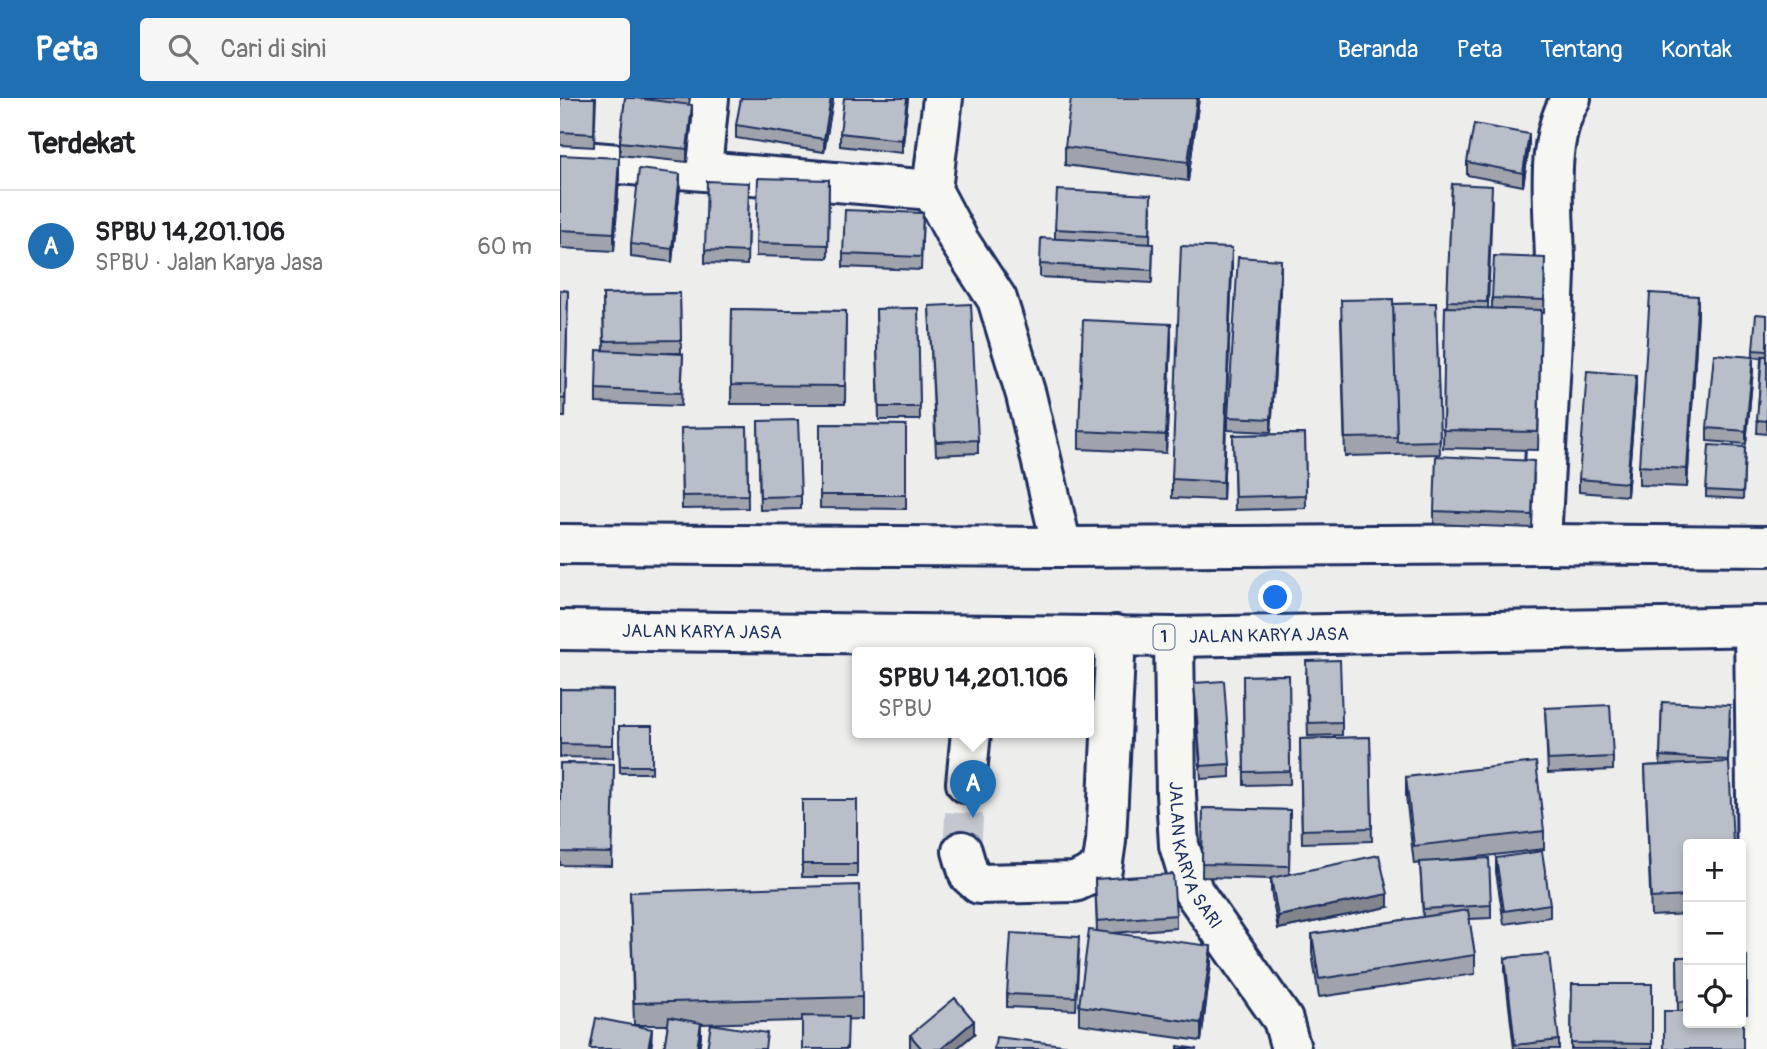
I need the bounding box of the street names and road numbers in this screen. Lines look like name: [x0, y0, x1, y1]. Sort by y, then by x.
street label: JALAN KARYA JASA: [622, 619, 782, 644]
street label: JALAN KARYA JASA: [1189, 622, 1349, 648]
road number: 1: [1154, 624, 1174, 650]
street label: JALAN KARYA SARI: [1164, 781, 1227, 933]

